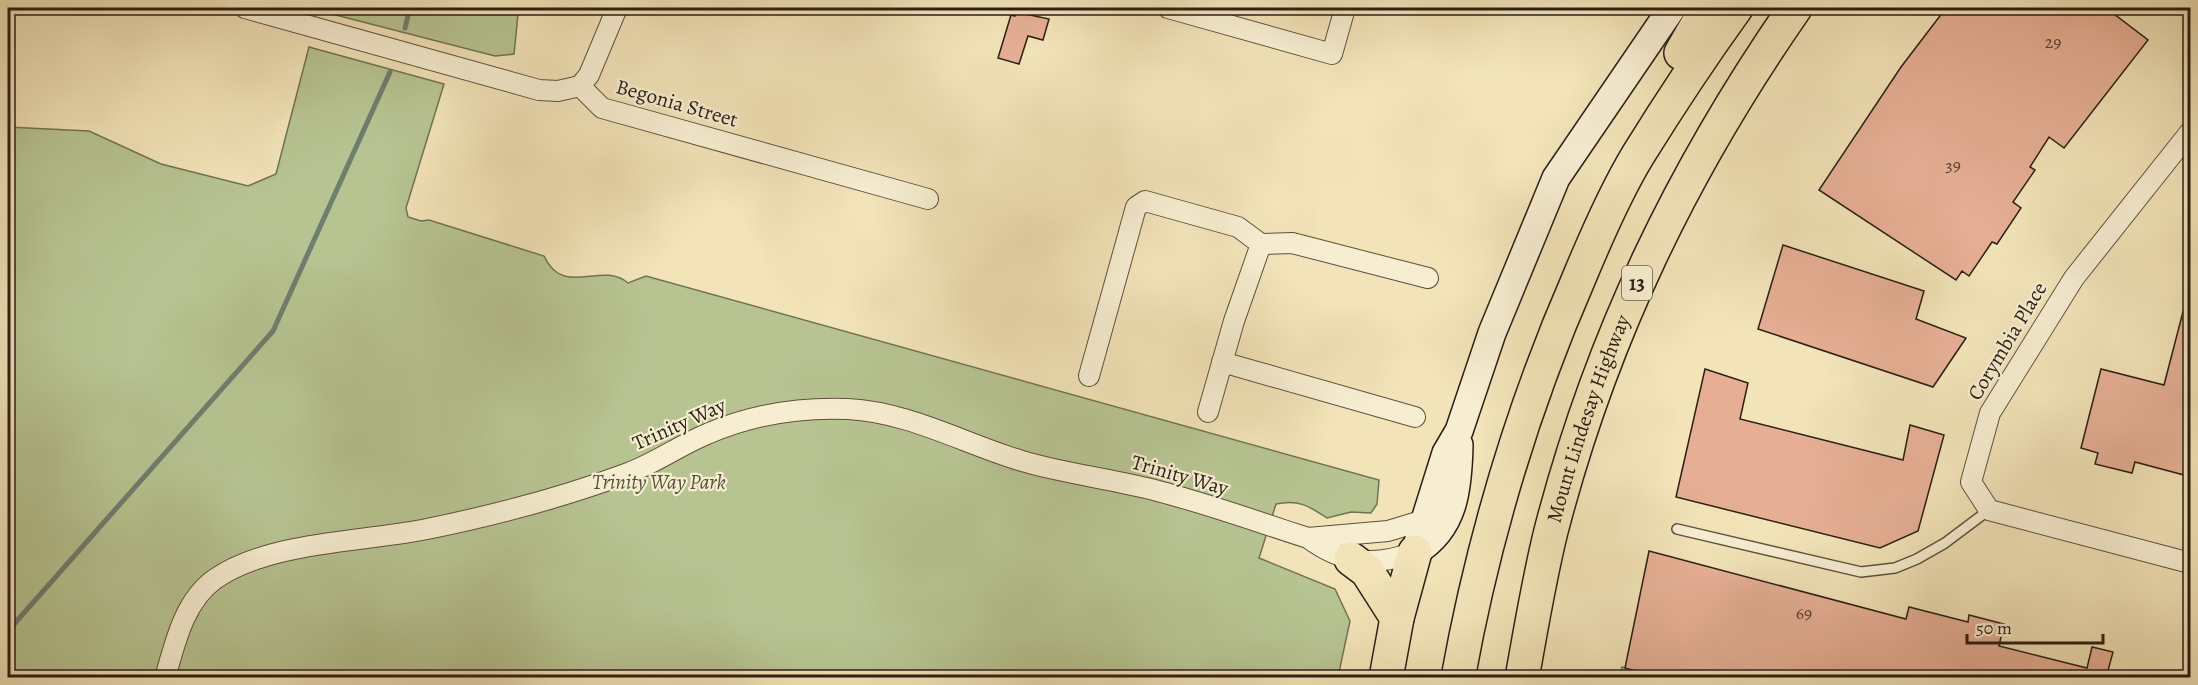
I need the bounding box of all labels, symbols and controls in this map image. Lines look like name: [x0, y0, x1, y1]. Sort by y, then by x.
house number: 29: [2045, 30, 2061, 54]
street label: Begonia Street: [613, 72, 741, 134]
house number: 39: [1945, 153, 1961, 177]
road number: 13: [1622, 266, 1652, 300]
street label: Corymbia Place: [1961, 277, 2053, 405]
street label: Mount Lindesay Highway: [1540, 310, 1637, 526]
street label: Trinity Way: [628, 391, 731, 457]
street label: Trinity Way: [1128, 448, 1232, 502]
park label: Trinity Way Park: [592, 468, 726, 496]
house number: 69: [1796, 601, 1812, 625]
scale bar: [1967, 607, 2104, 645]
text: 50 m: [1976, 616, 2012, 640]

